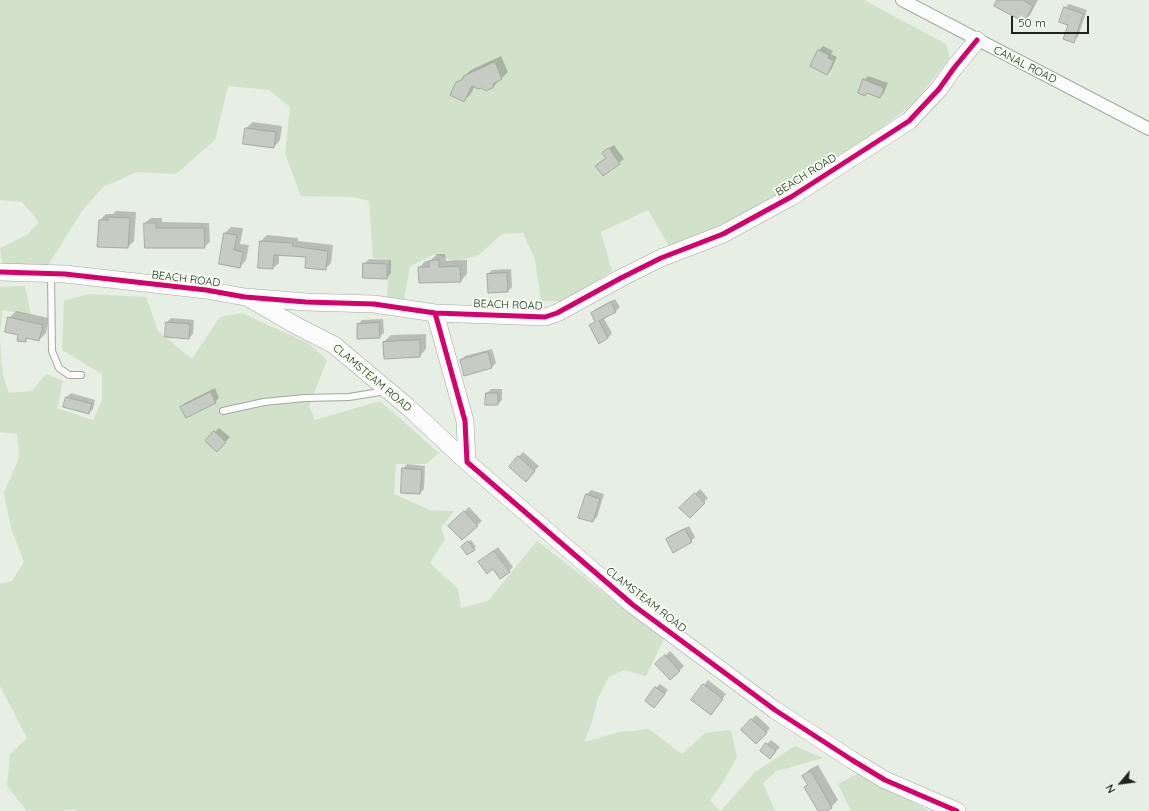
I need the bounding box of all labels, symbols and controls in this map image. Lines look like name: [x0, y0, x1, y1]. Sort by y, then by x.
scale bar: [1013, 8, 1091, 34]
text: 50 m: [1018, 15, 1046, 30]
street label: CANAL ROAD: [991, 43, 1059, 87]
street label: BEACH ROAD: [773, 151, 839, 199]
street label: BEACH ROAD: [151, 268, 221, 290]
street label: BEACH ROAD: [473, 297, 543, 313]
street label: CLAMSTEAM ROAD: [330, 341, 414, 415]
street label: CLAMSTEAM ROAD: [603, 565, 689, 635]
north arrow: [1101, 763, 1141, 803]
text: N: [1102, 782, 1119, 796]

